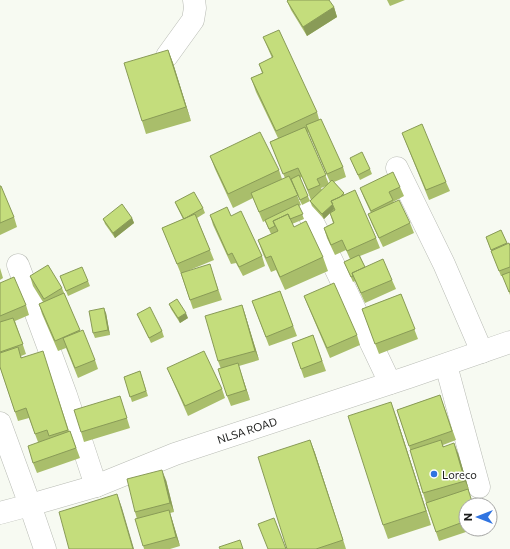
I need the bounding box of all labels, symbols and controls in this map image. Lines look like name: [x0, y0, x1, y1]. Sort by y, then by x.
street label: NLSA ROAD: [215, 414, 279, 446]
place label: Loreco: [442, 468, 477, 481]
marker: Loreco: [429, 469, 439, 479]
north arrow: [458, 497, 498, 537]
text: N: [461, 513, 474, 521]

